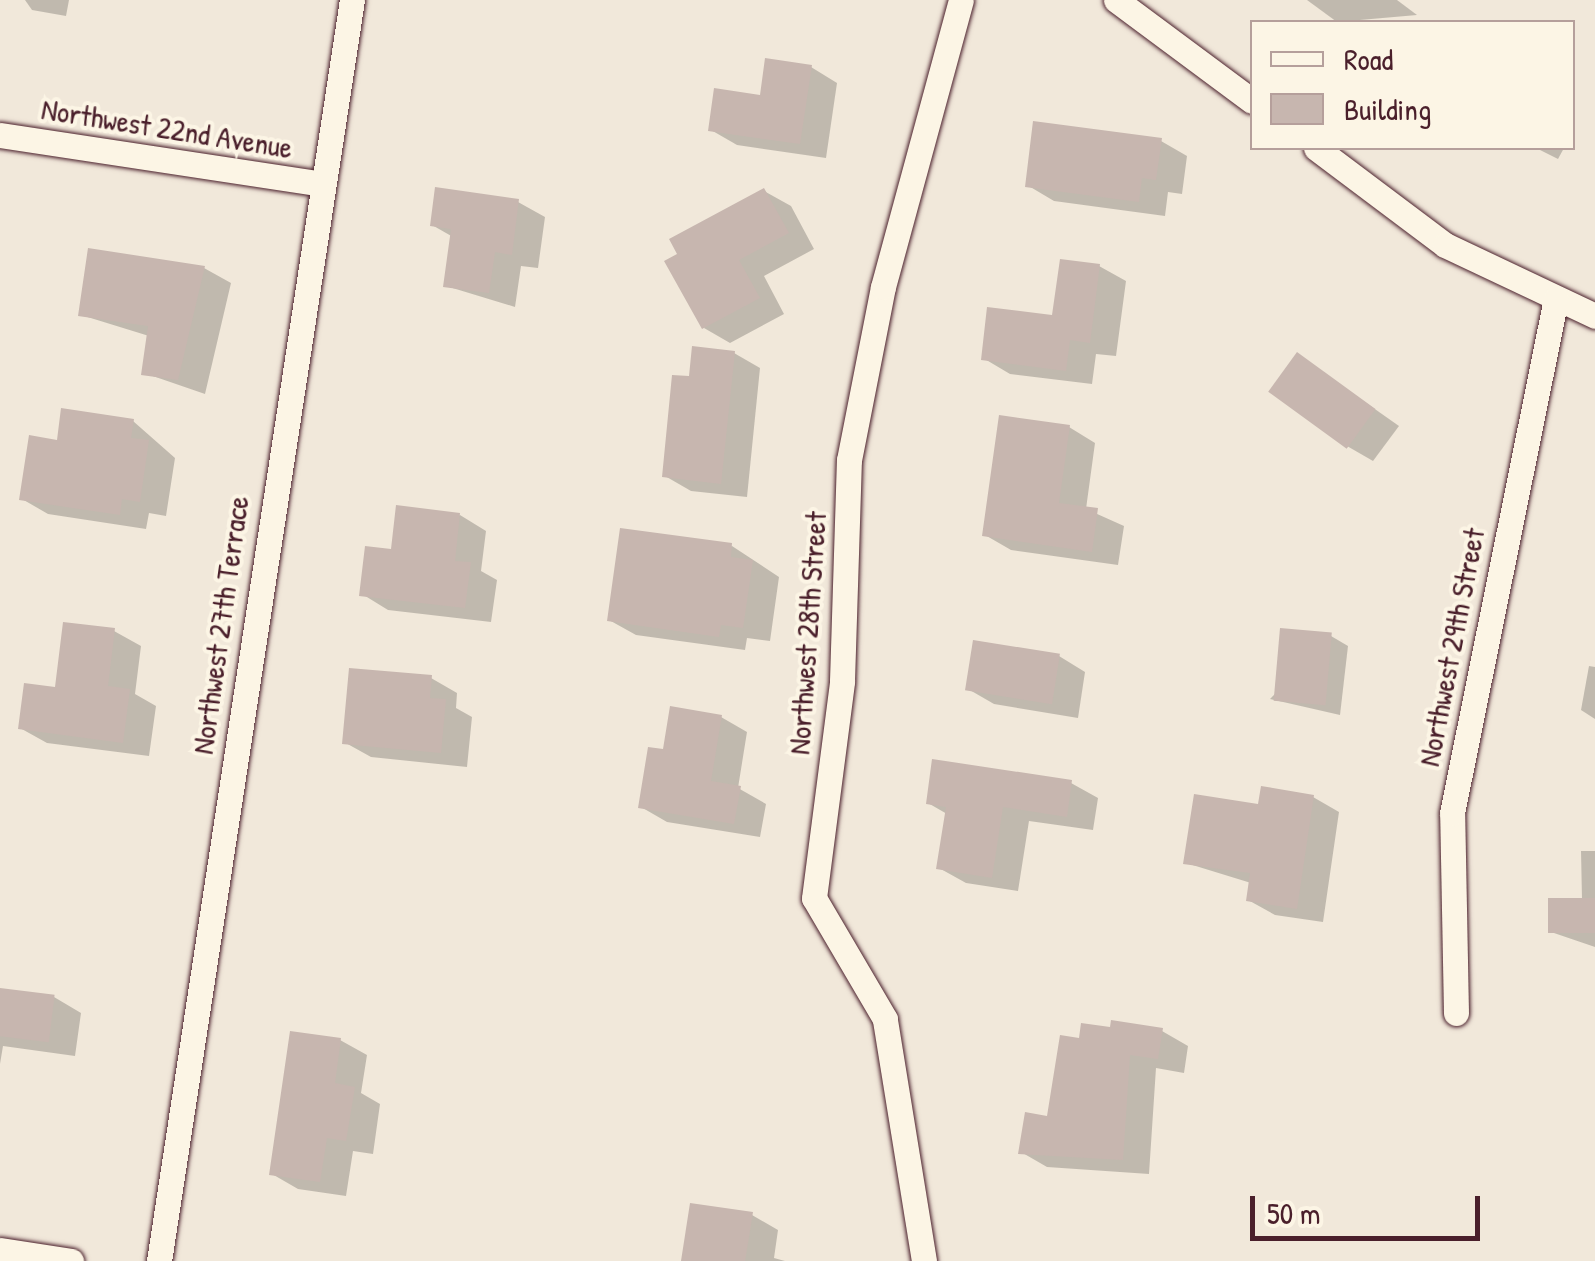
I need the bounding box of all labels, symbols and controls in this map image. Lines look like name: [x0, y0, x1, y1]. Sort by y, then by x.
legend: [1250, 20, 1575, 150]
text: Road: [1344, 39, 1393, 79]
text: Building: [1344, 89, 1431, 129]
street label: Northwest 22nd Avenue: [39, 90, 295, 166]
street label: Northwest 27th Terrace: [184, 494, 256, 756]
street label: Northwest 28th Street: [781, 510, 833, 756]
street label: Northwest 29th Street: [1410, 525, 1492, 769]
scale bar: [1255, 1176, 1485, 1238]
text: 50 m: [1267, 1193, 1320, 1233]

